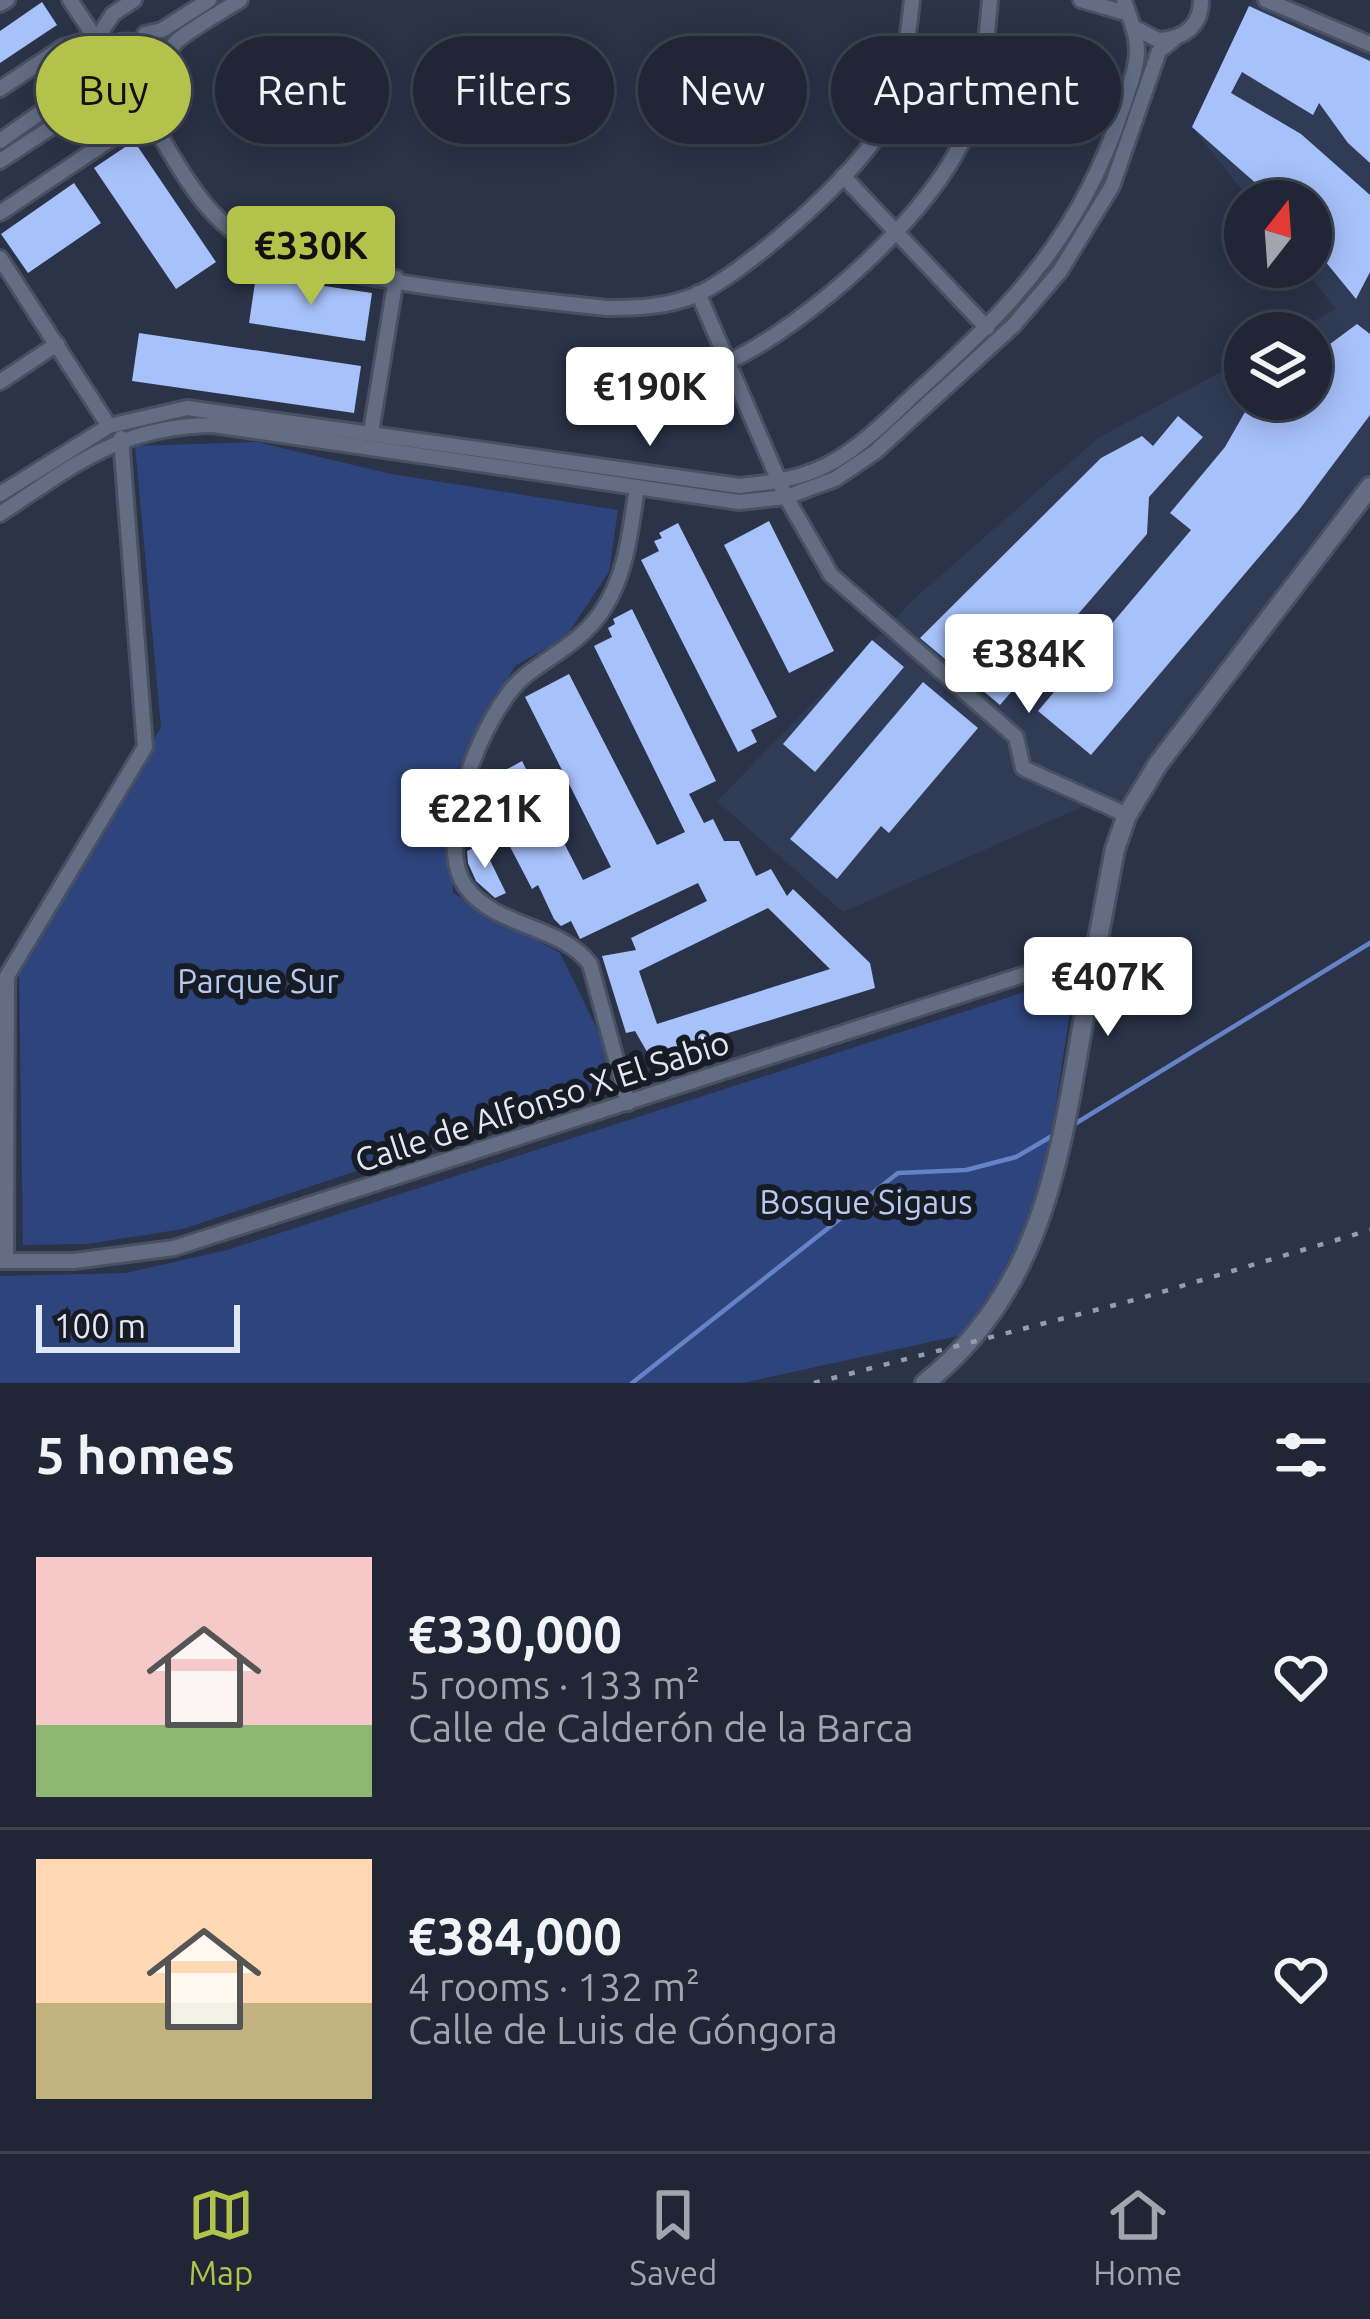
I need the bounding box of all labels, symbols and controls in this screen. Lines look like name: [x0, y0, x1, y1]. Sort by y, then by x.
chip: Buy: [36, 36, 191, 144]
chip: Rent: [215, 36, 389, 144]
chip: Filters: [413, 36, 614, 144]
chip: New: [638, 36, 807, 144]
chip: Apartment: [831, 36, 1121, 144]
north arrow: [1224, 180, 1332, 288]
map controls: [1224, 180, 1332, 420]
pin: €330K: [227, 206, 395, 308]
text: €330K: [254, 223, 368, 266]
button: layers: [1224, 312, 1332, 420]
pin: €190K: [566, 347, 734, 449]
text: €190K: [593, 364, 707, 407]
pin: €384K: [945, 614, 1113, 716]
text: €384K: [972, 631, 1086, 674]
pin: €221K: [401, 769, 569, 871]
text: €221K: [428, 786, 542, 829]
pin: €407K: [1024, 937, 1192, 1039]
text: €407K: [1051, 954, 1165, 997]
park label: Parque Sur: [177, 962, 339, 999]
street label: Calle de Alfonso X El Sabio: [350, 1023, 733, 1179]
park label: Bosque Sigaus: [760, 1183, 972, 1220]
scale bar: [36, 1299, 240, 1352]
text: 100 m: [54, 1307, 146, 1344]
icon: filters: [1268, 1422, 1334, 1488]
text: 5 homes: [36, 1426, 235, 1484]
icon: home: [132, 1605, 276, 1749]
text: €330,000: [408, 1605, 622, 1663]
icon: heart: [1268, 1644, 1334, 1710]
text: 5 rooms · 133 m²: [408, 1663, 700, 1706]
text: Calle de Calderón de la Barca: [408, 1706, 914, 1749]
icon: home: [132, 1907, 276, 2051]
text: €384,000: [408, 1907, 622, 1965]
icon: heart: [1268, 1946, 1334, 2012]
text: 4 rooms · 132 m²: [408, 1965, 700, 2008]
text: Calle de Luis de Góngora: [408, 2008, 838, 2051]
tab: Map: [188, 2182, 254, 2291]
tab: Saved: [630, 2182, 717, 2291]
tab: Home: [1093, 2182, 1182, 2291]

